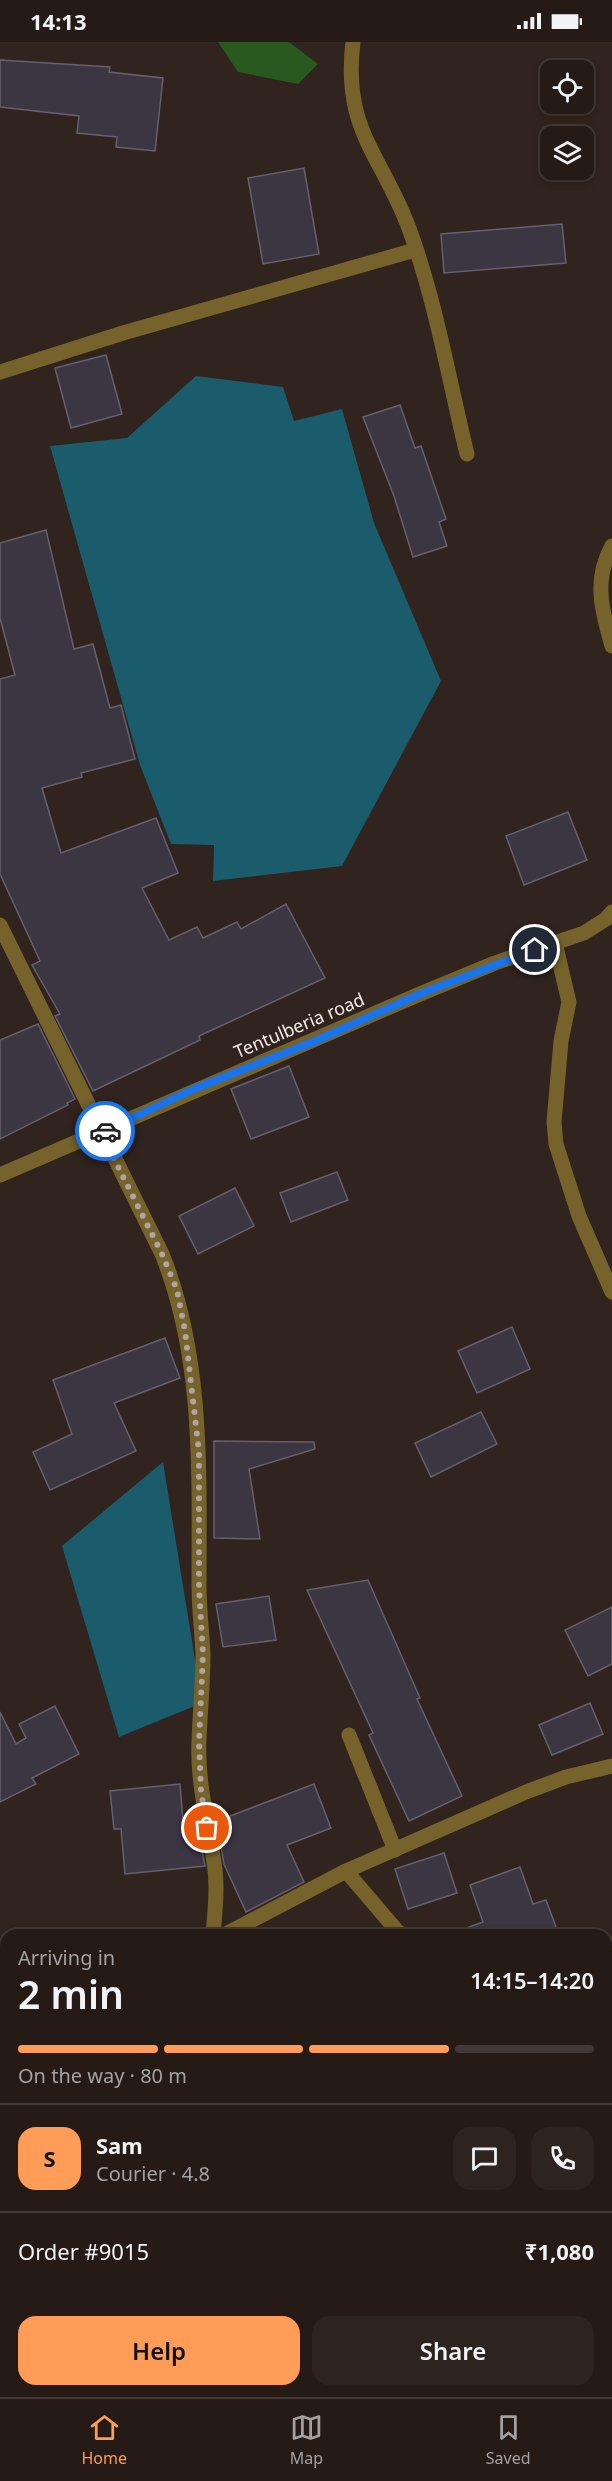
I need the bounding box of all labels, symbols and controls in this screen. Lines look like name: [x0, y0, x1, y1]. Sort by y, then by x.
text: 14:13: [30, 6, 87, 36]
map controls: [540, 60, 594, 180]
button: locate: [540, 60, 594, 114]
button: layers: [540, 126, 594, 180]
pin: [509, 924, 560, 975]
icon: home: [518, 933, 551, 966]
street label: Tentulberia road: [230, 987, 368, 1063]
courier: [75, 1101, 135, 1161]
icon: car: [89, 1115, 122, 1148]
pin: [181, 1802, 232, 1853]
icon: bag: [190, 1811, 223, 1844]
text: Arriving in: [18, 1944, 115, 1971]
text: 14:15–14:20: [470, 1965, 594, 1995]
text: 2 min: [18, 1967, 124, 2020]
text: On the way · 80 m: [18, 2062, 187, 2089]
button: chat: [453, 2127, 516, 2190]
button: phone: [531, 2127, 594, 2190]
text: Sam: [96, 2130, 143, 2160]
text: S: [43, 2143, 56, 2173]
text: Courier · 4.8: [96, 2160, 210, 2187]
text: Order #9015: [18, 2236, 149, 2266]
text: ₹1,080: [525, 2236, 594, 2266]
button: Help: [18, 2316, 300, 2385]
button: Share: [312, 2316, 594, 2385]
tab: Home: [81, 2411, 127, 2469]
tab: Map: [290, 2411, 323, 2469]
tab: Saved: [486, 2411, 531, 2469]

